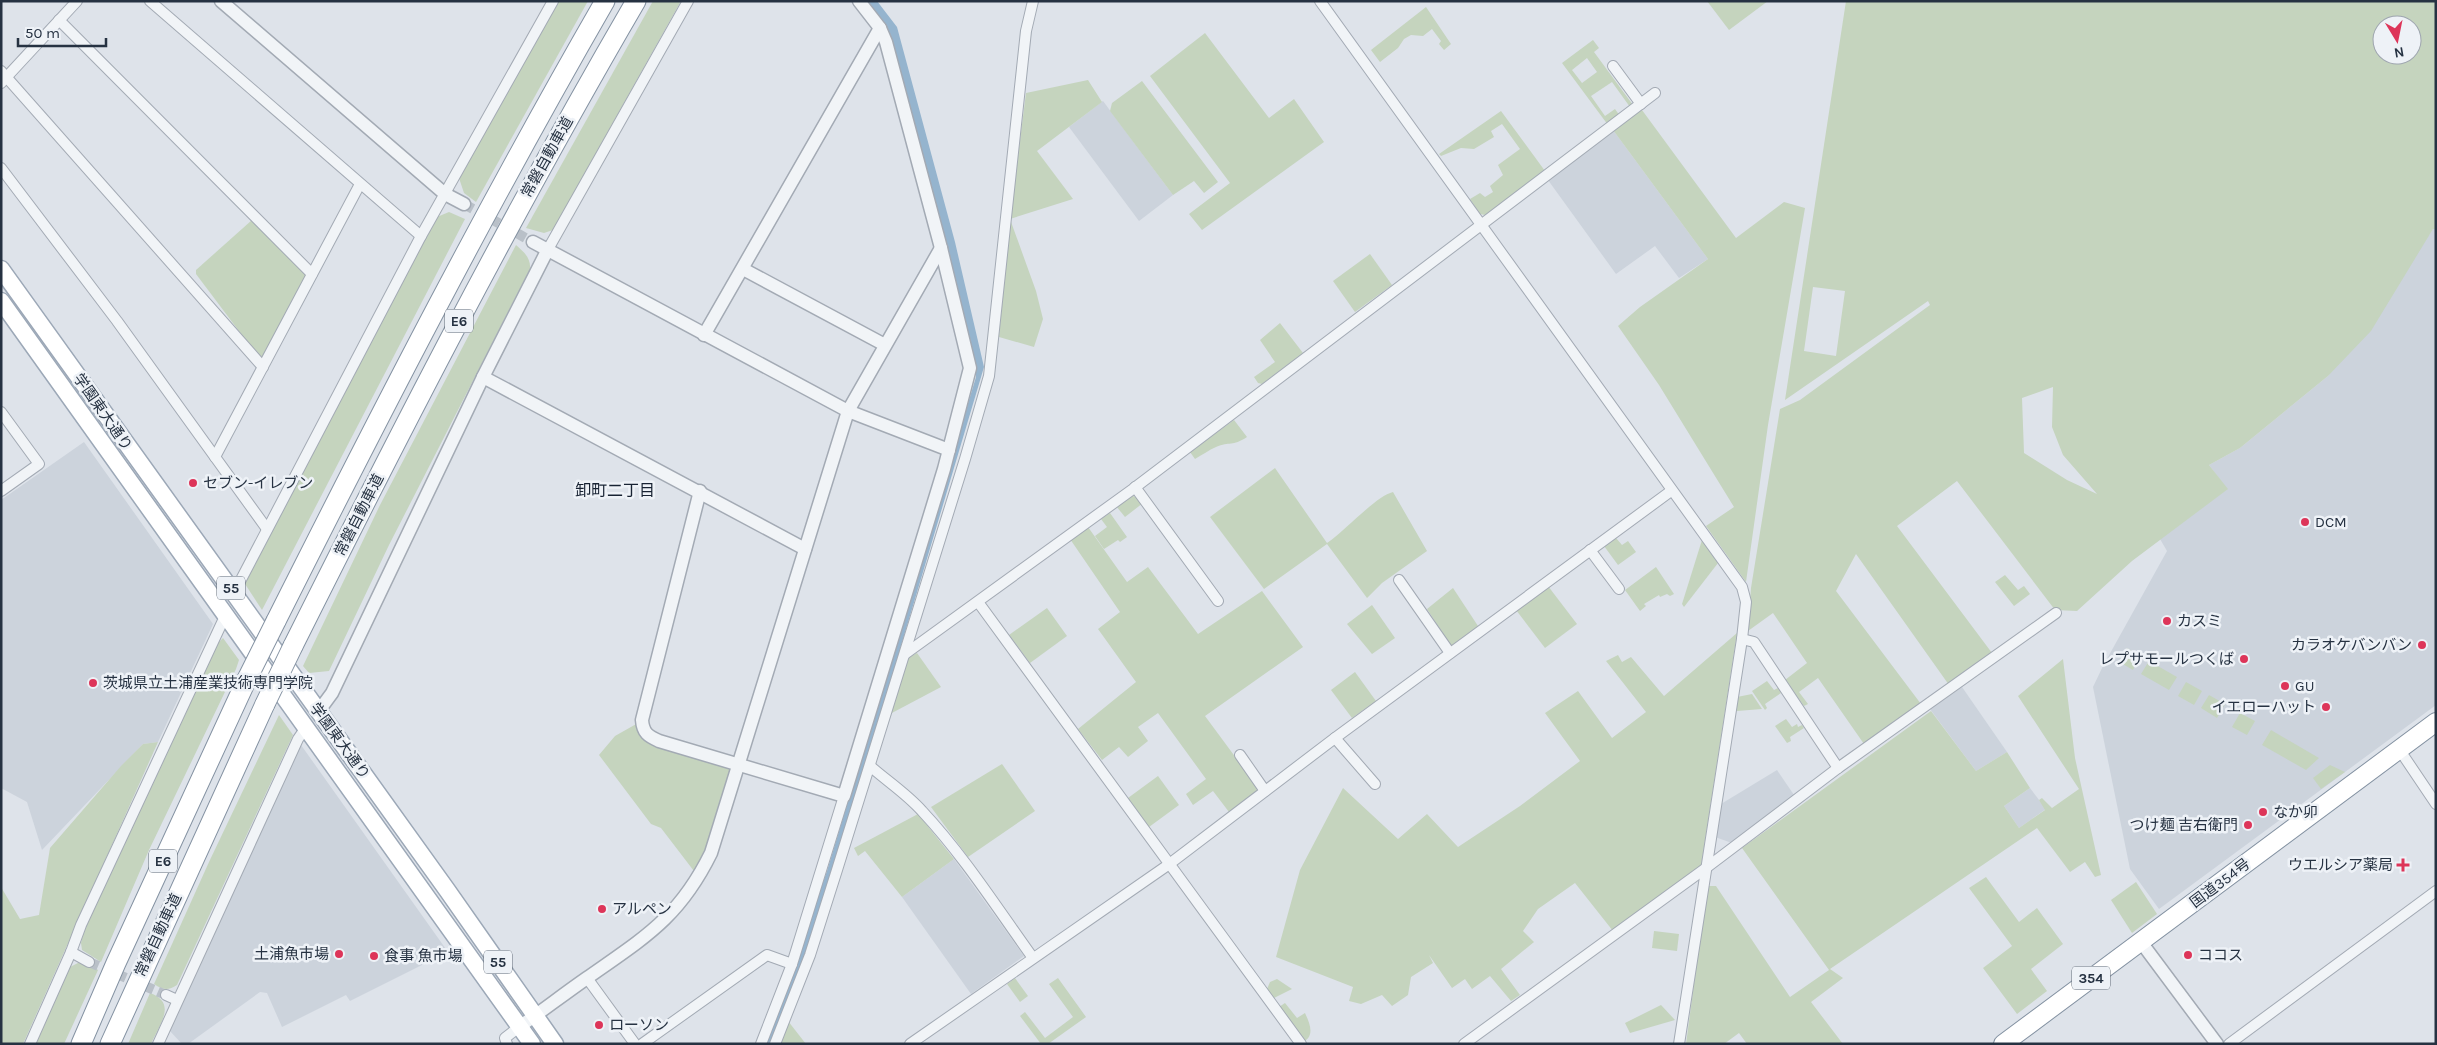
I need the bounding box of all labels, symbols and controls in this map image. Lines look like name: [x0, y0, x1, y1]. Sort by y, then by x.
scale bar: [18, 15, 105, 47]
north arrow: [2372, 15, 2422, 65]
text: 50 m: [25, 24, 60, 42]
text: N: [2393, 43, 2406, 62]
street label: 常磐自動車道: [517, 113, 577, 201]
road number: E6: [445, 310, 473, 332]
street label: 学園東大通り: [70, 370, 136, 454]
street label: 常磐自動車道: [331, 471, 387, 559]
place label: セブン-イレブン: [203, 474, 313, 492]
marker: セブン-イレブン: [187, 477, 199, 489]
district label: 卸町二丁目: [575, 481, 655, 500]
place label: DCM: [2315, 513, 2347, 531]
marker: DCM: [2299, 516, 2311, 528]
road number: 55: [217, 576, 245, 600]
place label: カスミ: [2177, 612, 2222, 630]
marker: カスミ: [2161, 615, 2173, 627]
place label: カラオケバンバン: [2291, 636, 2412, 654]
marker: カラオケバンバン: [2416, 639, 2428, 651]
place label: レプサモールつくば: [2099, 650, 2234, 668]
marker: レプサモールつくば: [2238, 653, 2250, 665]
place label: 茨城県立土浦産業技術専門学院: [103, 674, 313, 692]
marker: 茨城県立土浦産業技術専門学院: [87, 677, 99, 689]
place label: GU: [2295, 677, 2314, 695]
marker: GU: [2279, 680, 2291, 692]
place label: イエローハット: [2211, 698, 2316, 716]
street label: 学園東大通り: [306, 699, 374, 783]
marker: イエローハット: [2320, 701, 2332, 713]
place label: なか卯: [2273, 803, 2318, 821]
marker: なか卯: [2257, 806, 2269, 818]
place label: つけ麺 吉右衛門: [2129, 816, 2238, 834]
marker: つけ麺 吉右衛門: [2242, 819, 2254, 831]
road number: E6: [149, 849, 177, 872]
street label: 国道354号: [2186, 855, 2254, 911]
place label: ウエルシア薬局: [2288, 856, 2393, 874]
marker: ウエルシア薬局: [2397, 859, 2409, 871]
street label: 常磐自動車道: [131, 890, 185, 980]
place label: アルペン: [612, 900, 672, 918]
marker: アルペン: [596, 903, 608, 915]
place label: 土浦魚市場: [254, 945, 329, 963]
place label: ココス: [2198, 946, 2243, 964]
place label: 食事 魚市場: [384, 947, 463, 965]
marker: 土浦魚市場: [333, 948, 345, 960]
marker: ココス: [2182, 949, 2194, 961]
marker: 食事 魚市場: [368, 950, 380, 962]
road number: 55: [484, 950, 512, 974]
road number: 354: [2072, 966, 2110, 990]
place label: ローソン: [609, 1016, 669, 1034]
marker: ローソン: [593, 1019, 605, 1031]

